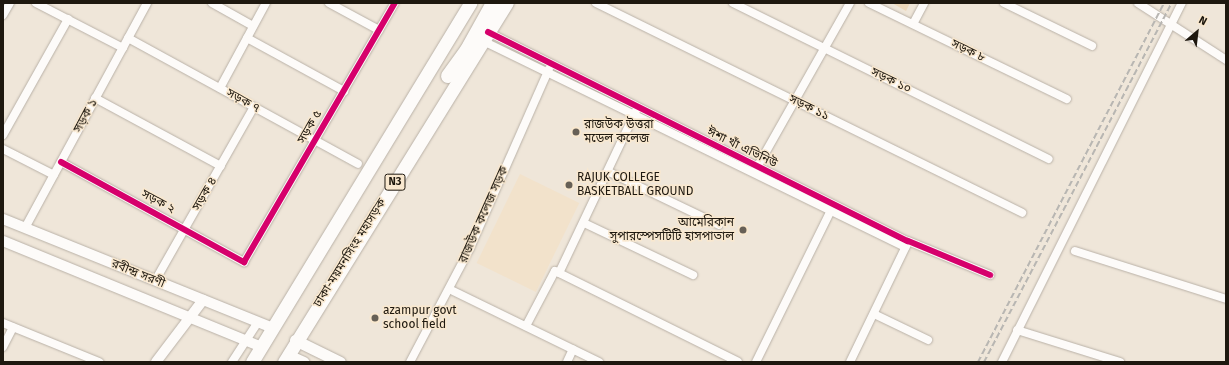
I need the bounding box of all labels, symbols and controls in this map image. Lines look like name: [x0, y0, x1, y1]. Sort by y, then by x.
north arrow: [1177, 12, 1217, 52]
text: N: [1197, 14, 1209, 28]
street label: সড়ক ৮: [949, 37, 987, 65]
street label: সড়ক ১০: [868, 65, 914, 97]
street label: সড়ক ৭: [224, 86, 262, 116]
street label: সড়ক ১১: [786, 92, 832, 124]
street label: সড়ক ১: [71, 97, 101, 135]
street label: সড়ক ৫: [295, 108, 325, 146]
place label: রাজউক উত্তরা মডেল কলেজ: [584, 118, 654, 146]
street label: ঈশা খাঁ এভিনিউ: [704, 125, 780, 171]
marker: রাজউক উত্তরা মডেল কলেজ: [571, 127, 581, 137]
street label: রাজউক কলেজ সড়ক: [456, 165, 512, 265]
place label: RAJUK COLLEGE BASKETBALL GROUND: [577, 171, 693, 199]
road number: N3: [384, 173, 406, 191]
street label: সড়ক ৪: [190, 175, 220, 213]
marker: RAJUK COLLEGE BASKETBALL GROUND: [564, 180, 574, 190]
street label: সড়ক ২: [139, 187, 177, 217]
street label: ঢাকা-ময়মনসিংহ মহাসড়ক: [311, 196, 389, 310]
place label: আমেরিকান সুপারস্পেসটিটি হাসপাতাল: [610, 216, 734, 244]
marker: আমেরিকান সুপারস্পেসটিটি হাসপাতাল: [737, 224, 749, 236]
street label: রবীন্দ্র সরণী: [109, 257, 167, 291]
place label: azampur govt school field: [383, 304, 457, 332]
marker: azampur govt school field: [370, 313, 380, 323]

